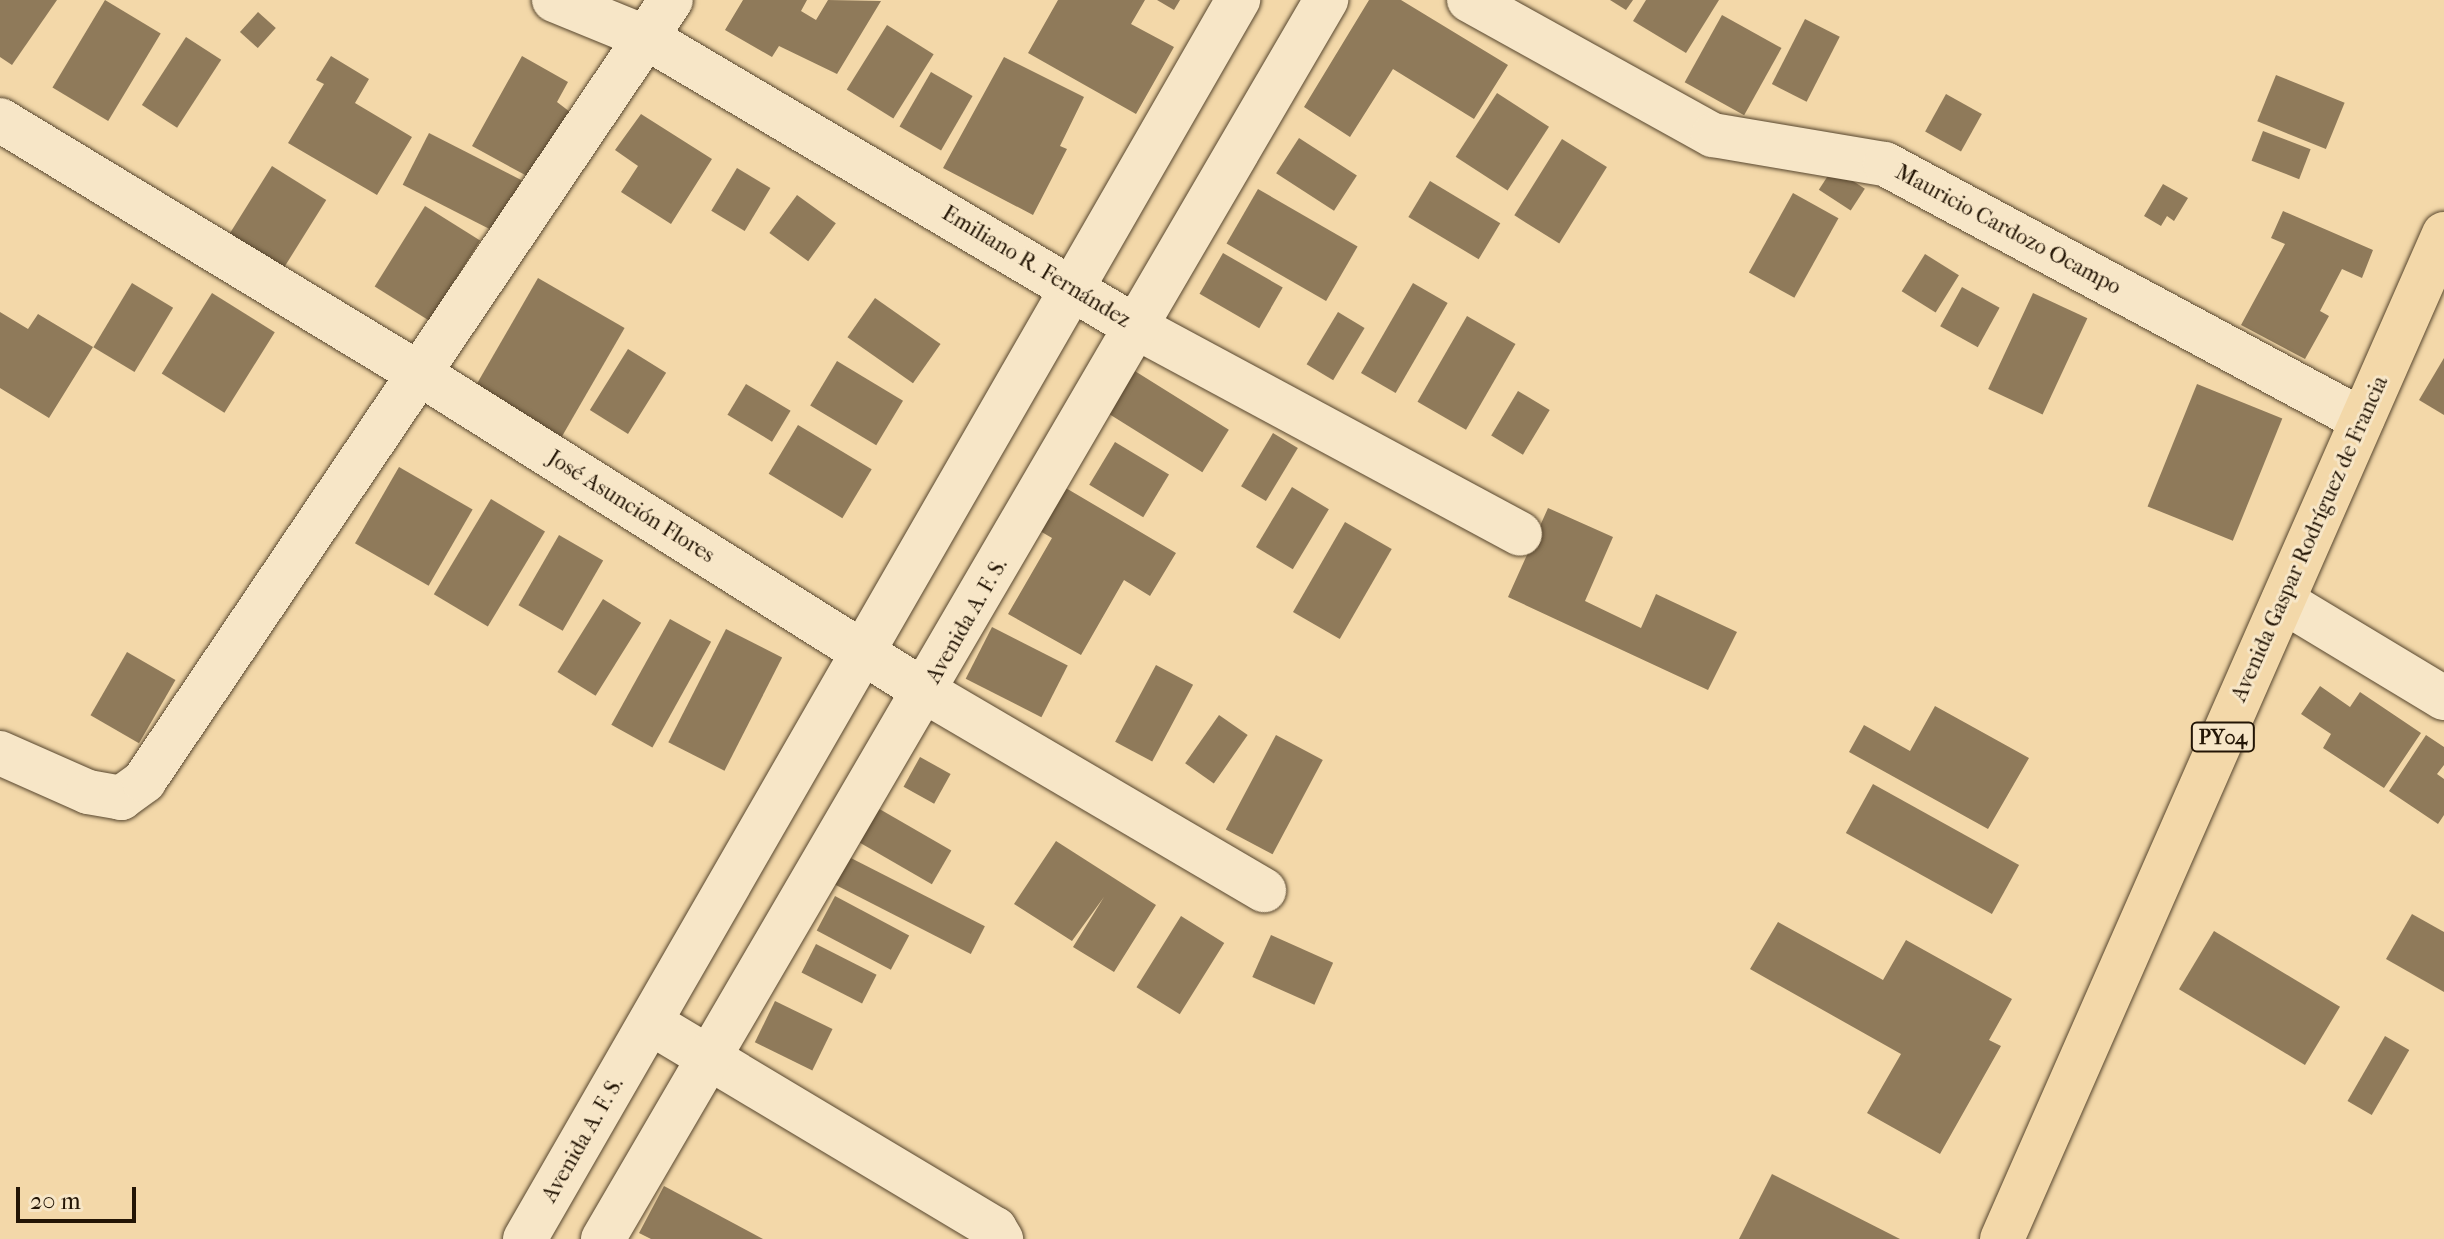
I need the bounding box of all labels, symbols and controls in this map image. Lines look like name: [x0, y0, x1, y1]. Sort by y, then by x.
street label: Mauricio Cardozo Ocampo: [1891, 159, 2125, 301]
street label: Emiliano R. Fernández: [937, 200, 1135, 334]
street label: Avenida Gaspar Rodríguez de Francia: [2226, 372, 2394, 706]
street label: José Asunción Flores: [543, 445, 719, 569]
street label: Avenida A. F. S.: [921, 554, 1013, 688]
road number: PY04: [2189, 721, 2257, 753]
street label: Avenida A. F. S.: [537, 1073, 629, 1207]
scale bar: [20, 1171, 140, 1221]
text: 20 m: [30, 1187, 81, 1215]

